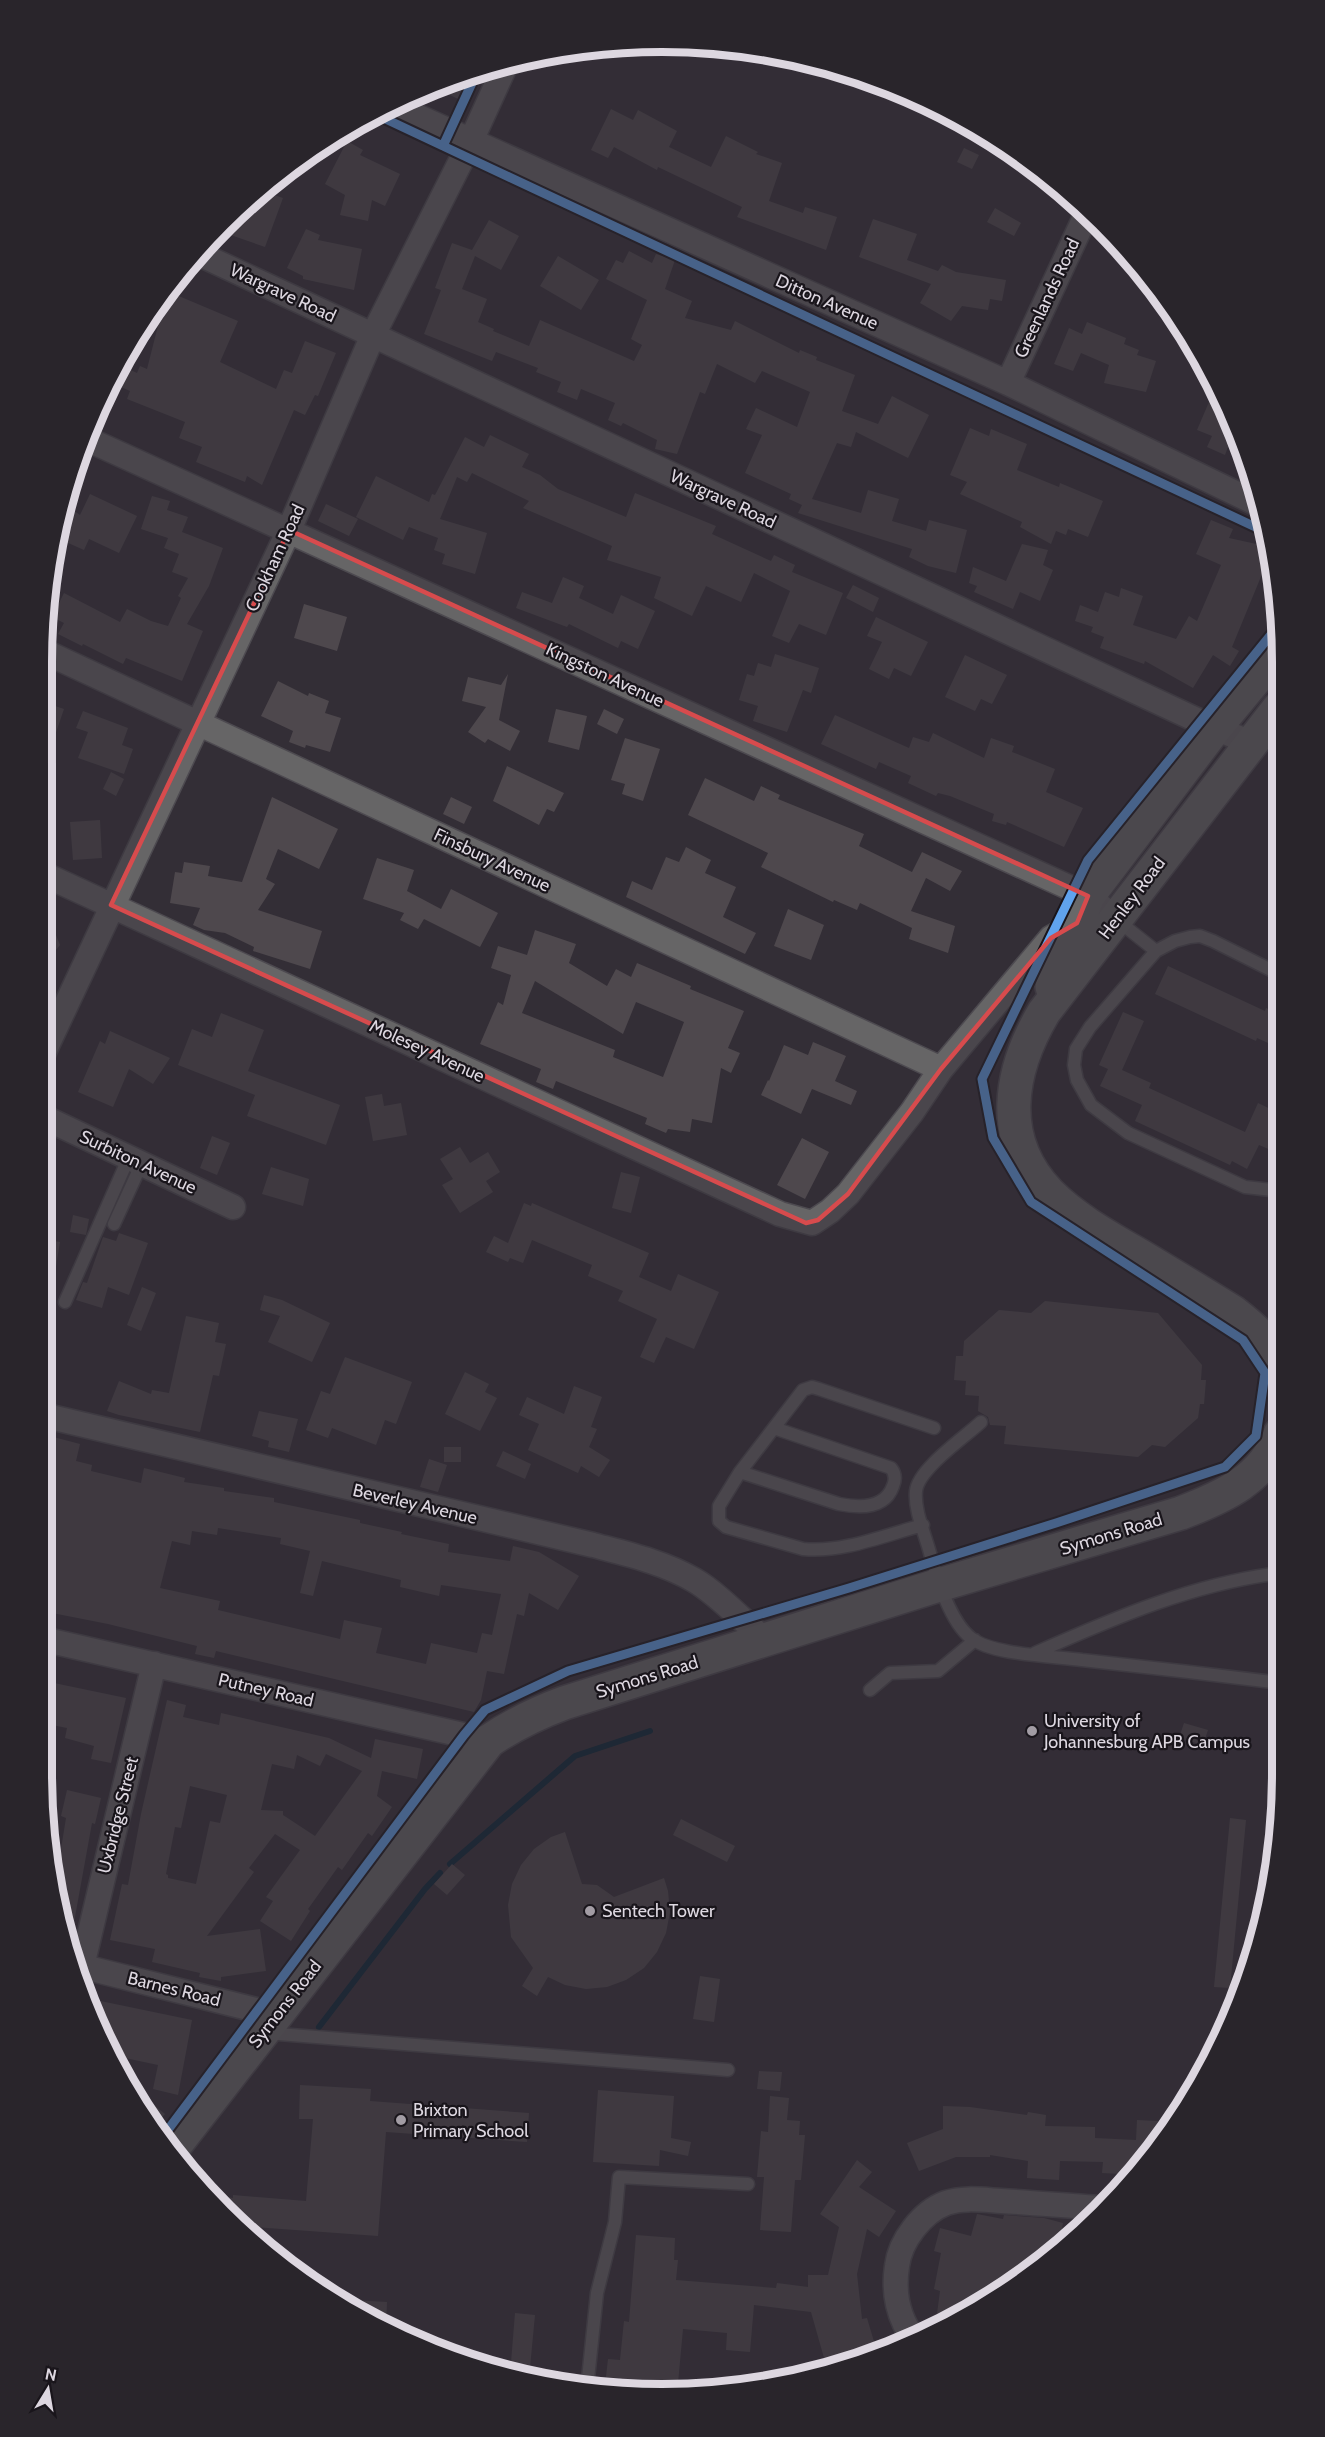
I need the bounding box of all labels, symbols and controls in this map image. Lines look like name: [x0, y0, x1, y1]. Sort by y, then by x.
street label: Greenlands Road: [1010, 235, 1084, 361]
street label: Wargrave Road: [227, 259, 339, 327]
street label: Ditton Avenue: [772, 270, 882, 334]
street label: Wargrave Road: [667, 465, 779, 533]
street label: Cookham Road: [241, 501, 309, 615]
street label: Kingston Avenue: [542, 638, 668, 712]
street label: Finsbury Avenue: [430, 823, 554, 897]
street label: Henley Road: [1094, 853, 1170, 943]
street label: Molesey Avenue: [366, 1015, 488, 1087]
street label: Surbiton Avenue: [76, 1125, 200, 1199]
street label: Beverley Avenue: [351, 1479, 479, 1529]
street label: Symons Road: [1057, 1508, 1165, 1560]
street label: Symons Road: [593, 1651, 701, 1703]
street label: Putney Road: [216, 1668, 316, 1712]
place label: University of Johannesburg APB Campus: [1043, 1710, 1250, 1753]
marker: University of Johannesburg APB Campus: [1025, 1724, 1039, 1738]
street label: Uxbridge Street: [93, 1754, 143, 1876]
place label: Sentech Tower: [602, 1900, 715, 1922]
marker: Sentech Tower: [583, 1904, 597, 1918]
street label: Symons Road: [244, 1956, 326, 2052]
street label: Barnes Road: [125, 1967, 223, 2011]
place label: Brixton Primary School: [413, 2099, 529, 2142]
marker: Brixton Primary School: [394, 2113, 408, 2127]
north arrow: [18, 2359, 78, 2419]
text: N: [43, 2364, 58, 2385]

